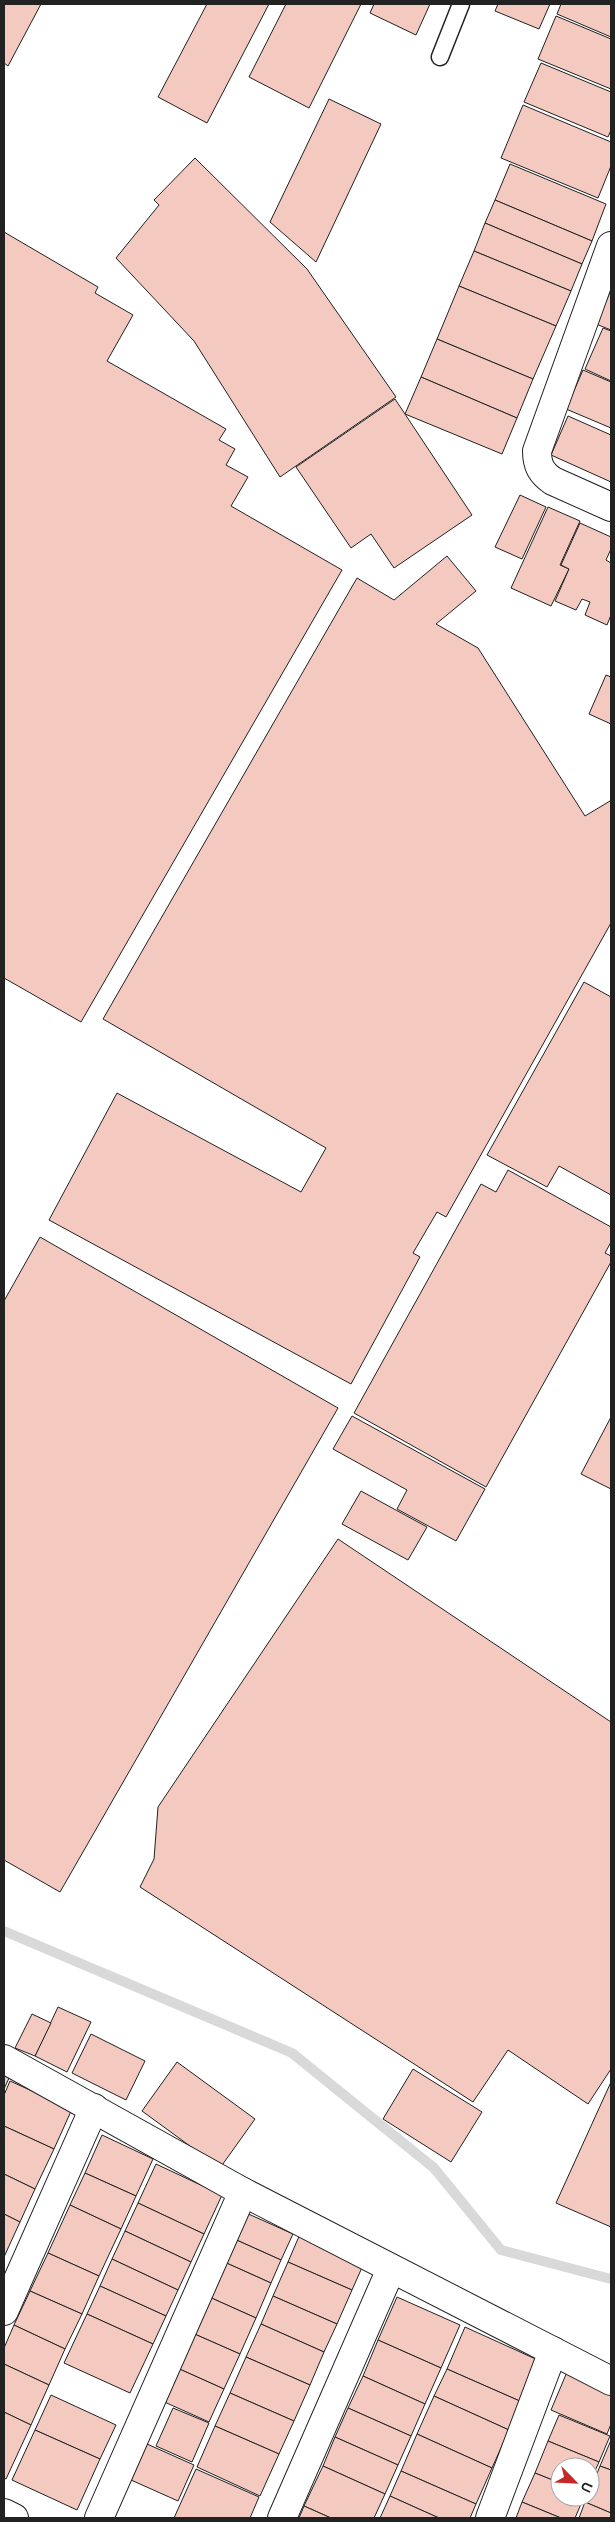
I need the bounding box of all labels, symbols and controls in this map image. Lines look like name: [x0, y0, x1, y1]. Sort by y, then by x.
north arrow: [550, 2457, 600, 2507]
text: U: [576, 2479, 595, 2495]

